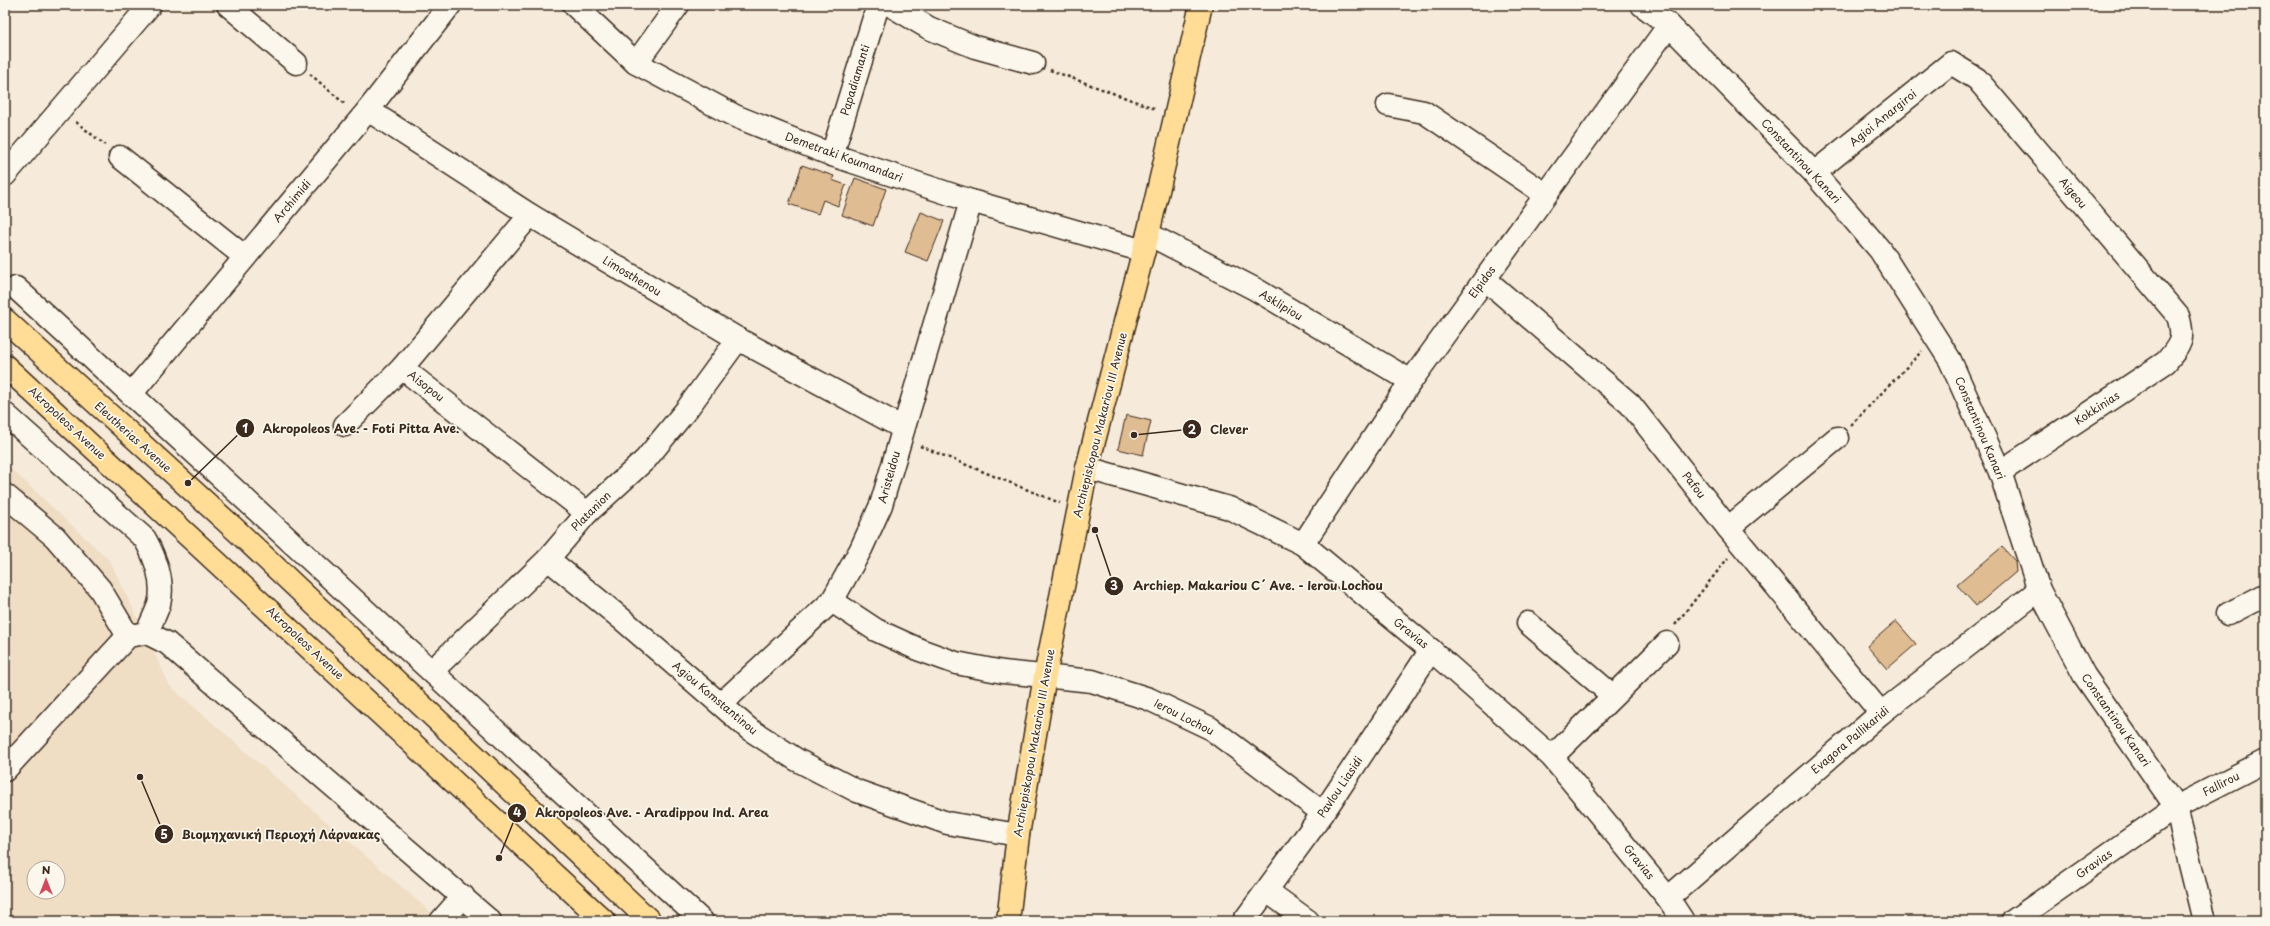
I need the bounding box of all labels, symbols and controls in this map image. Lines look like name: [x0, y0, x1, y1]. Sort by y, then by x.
street label: Papadiamanti: [836, 42, 873, 117]
street label: Agioi Anargiroi: [1845, 85, 1920, 150]
street label: Constantinou Kanari: [1757, 114, 1845, 207]
street label: Demetraki Koumandari: [783, 127, 905, 186]
street label: Aigeou: [2055, 173, 2091, 212]
street label: Archimidi: [269, 175, 315, 226]
street label: Limosthenou: [600, 251, 665, 300]
street label: Elpidos: [1464, 262, 1499, 301]
street label: Asklipiou: [1256, 285, 1306, 324]
street label: Archiepiskopou Makariou III Avenue: [1068, 330, 1131, 519]
street label: Aisopou: [404, 366, 448, 405]
street label: Constantinou Kanari: [1951, 374, 2010, 482]
street label: Akropoleos Avenue: [25, 382, 110, 463]
street label: Kokkinias: [2071, 387, 2123, 429]
street label: Eleutherias Avenue: [91, 397, 176, 476]
callout: Akropoleos Ave. - Foti Pitta Ave.: [235, 416, 467, 440]
callout: Clever: [1182, 417, 1256, 441]
text: 1: [242, 419, 248, 437]
text: Akropoleos Ave. - Foti Pitta Ave.: [263, 419, 459, 437]
text: 2: [1188, 420, 1197, 438]
text: Clever: [1210, 420, 1249, 438]
street label: Aristeidou: [873, 449, 904, 505]
street label: Pafou: [1679, 468, 1710, 502]
street label: Platanion: [567, 487, 614, 534]
callout: Archiep. Makariou C´ Ave. - Ierou Lochou: [1104, 574, 1391, 598]
text: 3: [1110, 576, 1118, 594]
text: Archiep. Makariou C´ Ave. - Ierou Lochou: [1133, 576, 1383, 594]
street label: Akropoleos Avenue: [263, 602, 348, 683]
street label: Gravias: [1390, 613, 1433, 652]
street label: Archiepiskopou Makariou III Avenue: [1009, 648, 1058, 838]
street label: Agiou Komstantinou: [669, 657, 762, 738]
street label: Constantinou Kanari: [2078, 670, 2155, 770]
street label: Ierou Lochou: [1151, 694, 1217, 739]
street label: Evagora Pallikaridi: [1807, 702, 1892, 777]
street label: Pavlou Liasidi: [1313, 753, 1366, 821]
street label: Fallirou: [2199, 767, 2242, 800]
callout: Akropoleos Ave. - Aradippou Ind. Area: [507, 801, 777, 825]
text: 4: [513, 803, 521, 821]
text: Akropoleos Ave. - Aradippou Ind. Area: [535, 803, 769, 821]
callout: Βιομηχανική Περιοχή Λάρνακας: [154, 822, 388, 846]
text: 5: [160, 825, 168, 843]
text: Βιομηχανική Περιοχή Λάρνακας: [182, 825, 381, 843]
street label: Gravias: [1620, 840, 1659, 883]
street label: Gravias: [2072, 845, 2115, 882]
north arrow: [26, 860, 66, 900]
text: N: [42, 861, 51, 878]

